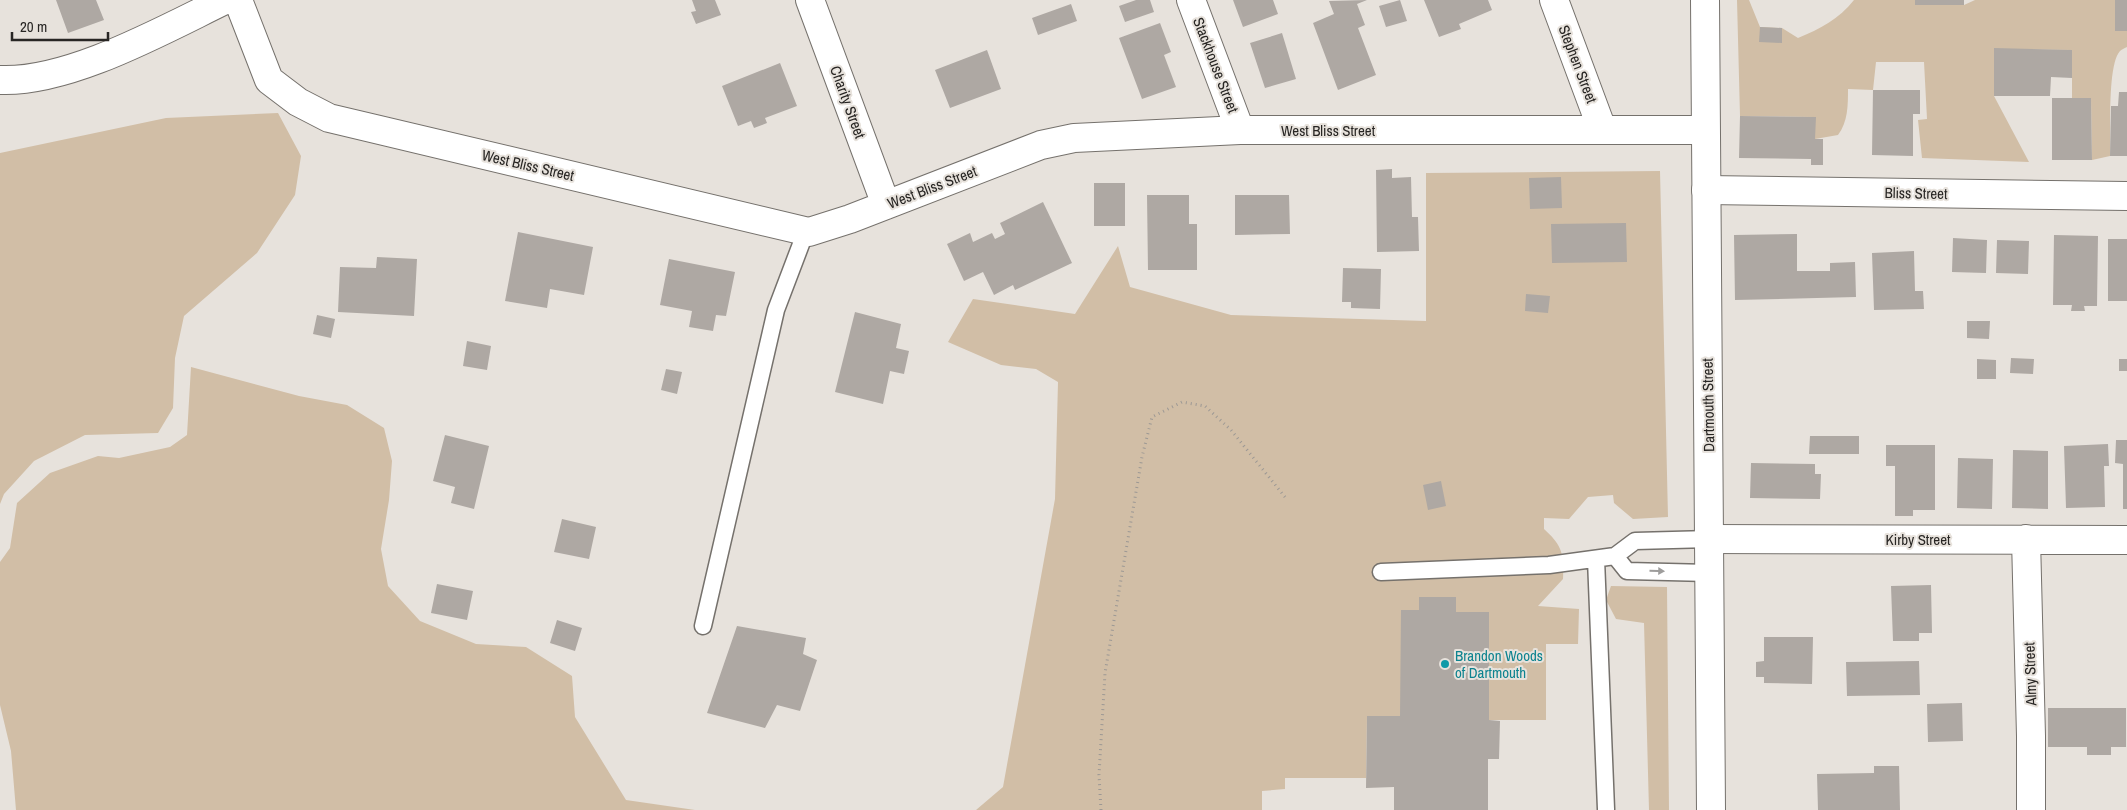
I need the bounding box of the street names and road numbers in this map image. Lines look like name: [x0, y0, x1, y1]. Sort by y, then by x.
street label: Stackhouse Street: [1188, 14, 1244, 116]
street label: Stephen Street: [1553, 22, 1603, 107]
street label: Charity Street: [825, 63, 871, 142]
street label: West Bliss Street: [1281, 120, 1376, 141]
street label: West Bliss Street: [480, 144, 577, 186]
street label: West Bliss Street: [884, 160, 980, 214]
street label: Bliss Street: [1884, 182, 1948, 204]
street label: Dartmouth Street: [1697, 357, 1719, 452]
street label: Kirby Street: [1886, 529, 1951, 550]
street label: Almy Street: [2018, 641, 2042, 707]

